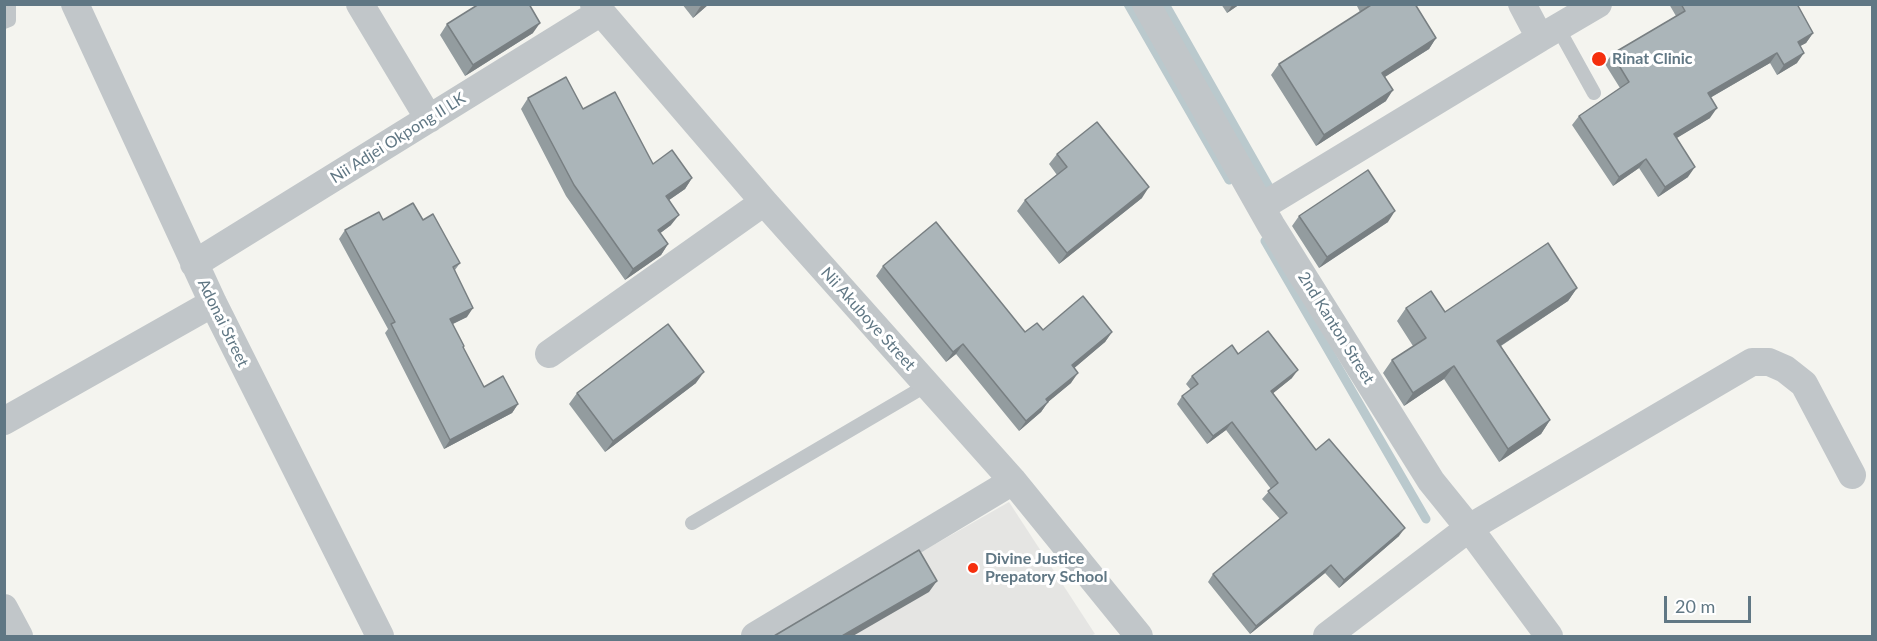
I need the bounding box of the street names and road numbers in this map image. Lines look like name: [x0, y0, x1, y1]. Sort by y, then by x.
street label: Nii Adjei Okpong II LK: [327, 89, 469, 187]
street label: Nii Akuboye Street: [817, 263, 919, 375]
street label: 2nd Kanton Street: [1294, 268, 1378, 388]
street label: Adonai Street: [193, 276, 253, 370]

